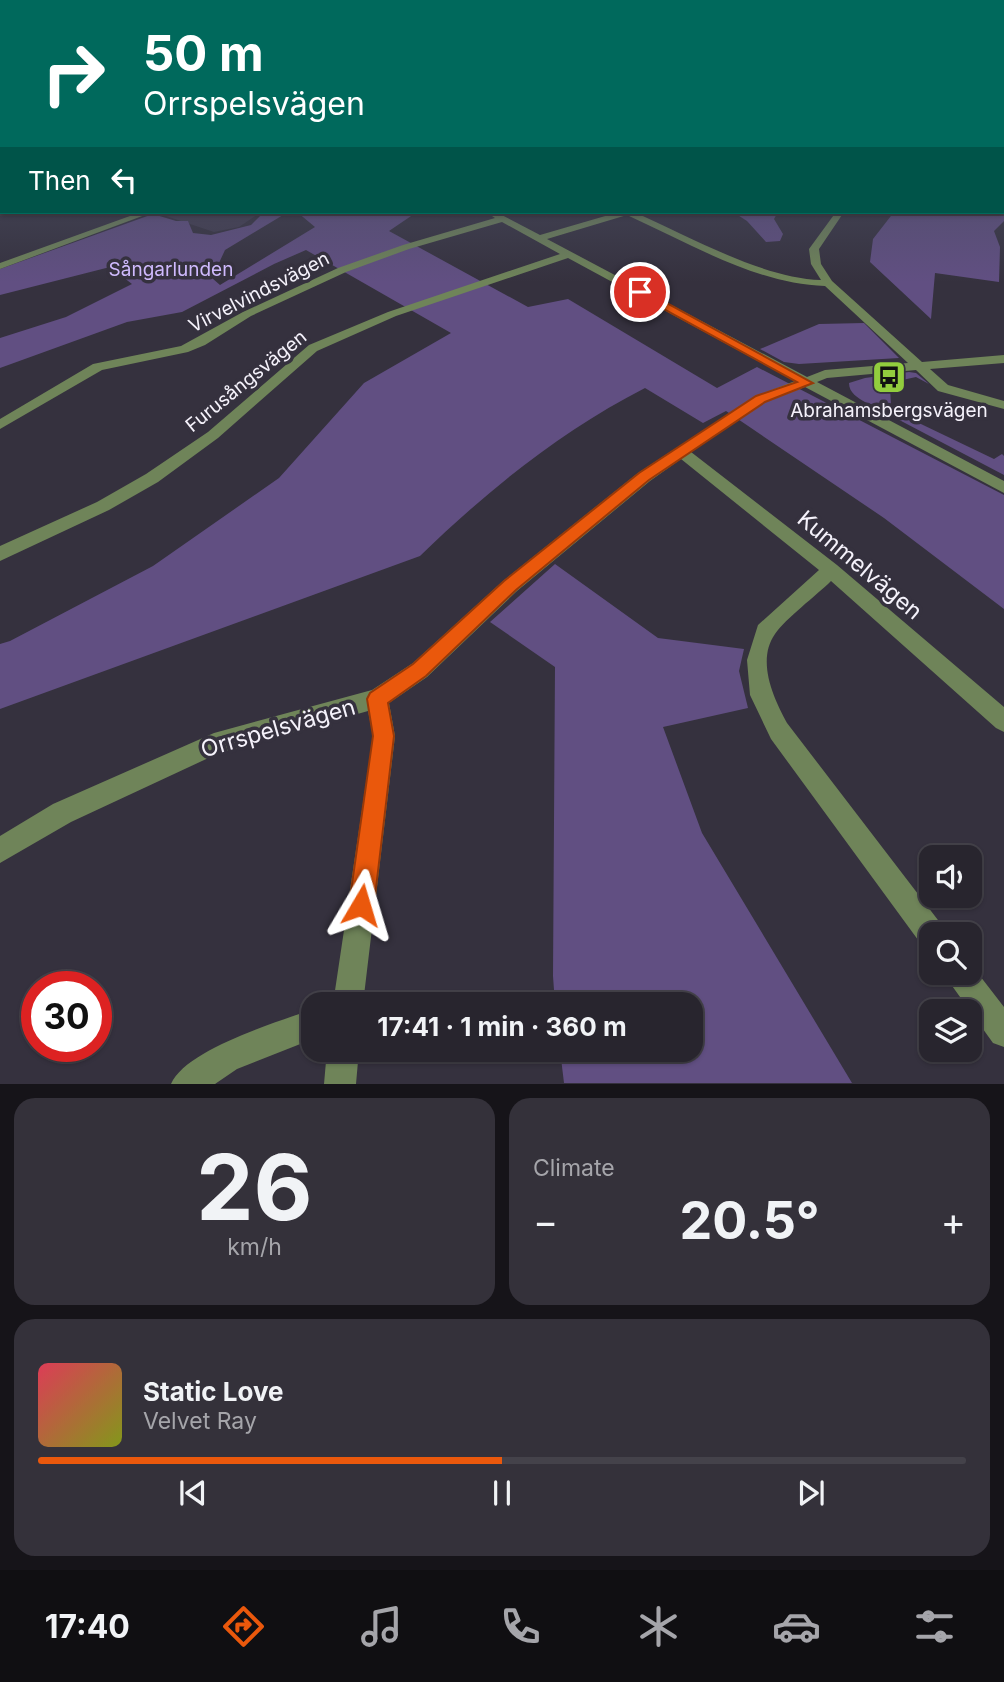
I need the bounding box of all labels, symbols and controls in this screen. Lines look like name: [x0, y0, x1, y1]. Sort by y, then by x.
text: 50 m: [143, 24, 264, 83]
icon: right: [28, 28, 119, 119]
text: Orrspelsvägen: [143, 84, 365, 123]
icon: left: [105, 161, 143, 199]
text: Then: [28, 165, 91, 196]
street label: Virvelvindsvägen: [185, 247, 333, 337]
park label: Sångarlunden: [109, 258, 233, 281]
pin: [610, 262, 670, 322]
icon: arrive: [621, 273, 659, 311]
street label: Furusångsvägen: [181, 325, 311, 437]
bus stop icon: Abrahamsbergsvägen: [870, 358, 908, 396]
place label: Abrahamsbergsvägen: [790, 399, 988, 422]
street label: Kummelvägen: [792, 505, 928, 625]
street label: Orrspelsvägen: [198, 693, 358, 763]
map controls: [919, 845, 982, 1062]
button: sound: [919, 845, 982, 908]
position arrow: [324, 868, 398, 942]
button: search: [919, 922, 982, 985]
speed limit sign: 30: [21, 971, 112, 1062]
button: layers: [919, 999, 982, 1062]
text: 17:41 · 1 min · 360 m: [377, 1011, 627, 1042]
text: 26: [196, 1132, 313, 1242]
text: Climate: [533, 1154, 615, 1182]
text: 20.5°: [679, 1189, 820, 1252]
text: −: [533, 1198, 558, 1244]
text: +: [941, 1198, 966, 1244]
text: km/h: [227, 1233, 282, 1261]
text: Static Love: [143, 1376, 284, 1407]
text: Velvet Ray: [143, 1407, 257, 1435]
icon: previous: [174, 1474, 212, 1512]
icon: pause: [483, 1474, 521, 1512]
icon: next: [792, 1474, 830, 1512]
icon: directions: [219, 1602, 268, 1651]
icon: music: [357, 1602, 406, 1651]
icon: phone: [496, 1602, 545, 1651]
icon: climate: [634, 1602, 683, 1651]
icon: car: [772, 1602, 821, 1651]
icon: filters: [910, 1602, 959, 1651]
text: 17:40: [45, 1607, 130, 1646]

